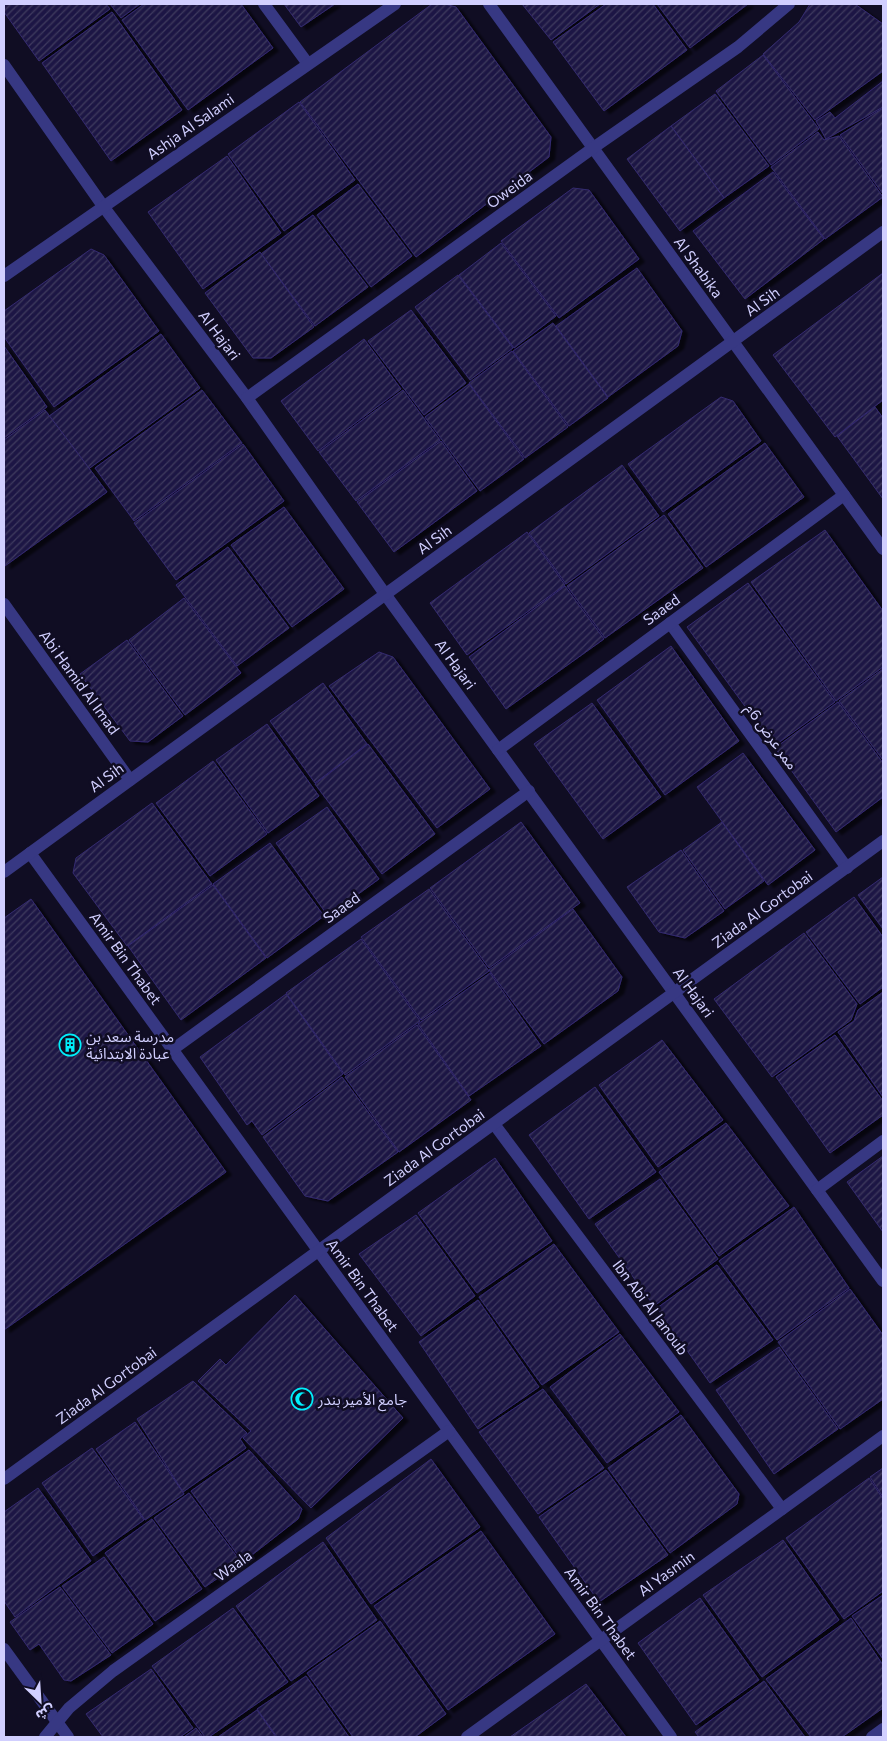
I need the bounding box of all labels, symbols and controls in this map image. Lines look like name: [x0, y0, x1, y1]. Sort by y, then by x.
street label: Ashja Al Salami: [143, 89, 237, 163]
street label: Oweida: [483, 166, 535, 212]
street label: Al Shabika: [671, 233, 727, 301]
street label: Al Sih: [741, 282, 783, 320]
street label: Al Hajari: [195, 307, 245, 363]
street label: Al Sih: [413, 520, 455, 558]
street label: Saaed: [639, 590, 683, 628]
street label: Abi Hamid Al Imad: [36, 626, 124, 738]
street label: Al Hajari: [432, 635, 480, 693]
street label: ممر عرض 6م: [740, 699, 802, 774]
street label: Al Sih: [85, 758, 127, 796]
street label: Ziada Al Gortobai: [708, 867, 816, 951]
street label: Saaed: [319, 888, 363, 926]
street label: Amir Bin Thabet: [86, 908, 166, 1008]
street label: Al Hajari: [670, 963, 718, 1021]
place label: مدرسة سعد بن عبادة الابتدائية: [86, 1027, 174, 1062]
building icon: مدرسة سعد بن عبادة الابتدائية: [58, 1033, 82, 1057]
street label: Ziada Al Gortobai: [380, 1105, 488, 1189]
street label: Amir Bin Thabet: [323, 1235, 403, 1335]
street label: Ibn Abi Al Janoub: [609, 1256, 693, 1358]
street label: Ziada Al Gortobai: [52, 1343, 160, 1427]
mosque icon: جامع الأمير بندر: [290, 1387, 314, 1411]
place label: جامع الأمير بندر: [317, 1390, 407, 1412]
street label: Waala: [211, 1545, 255, 1585]
street label: Al Yasmin: [634, 1546, 698, 1600]
street label: Amir Bin Thabet: [561, 1563, 641, 1663]
north arrow: [15, 1676, 65, 1726]
text: ش: [33, 1701, 58, 1725]

